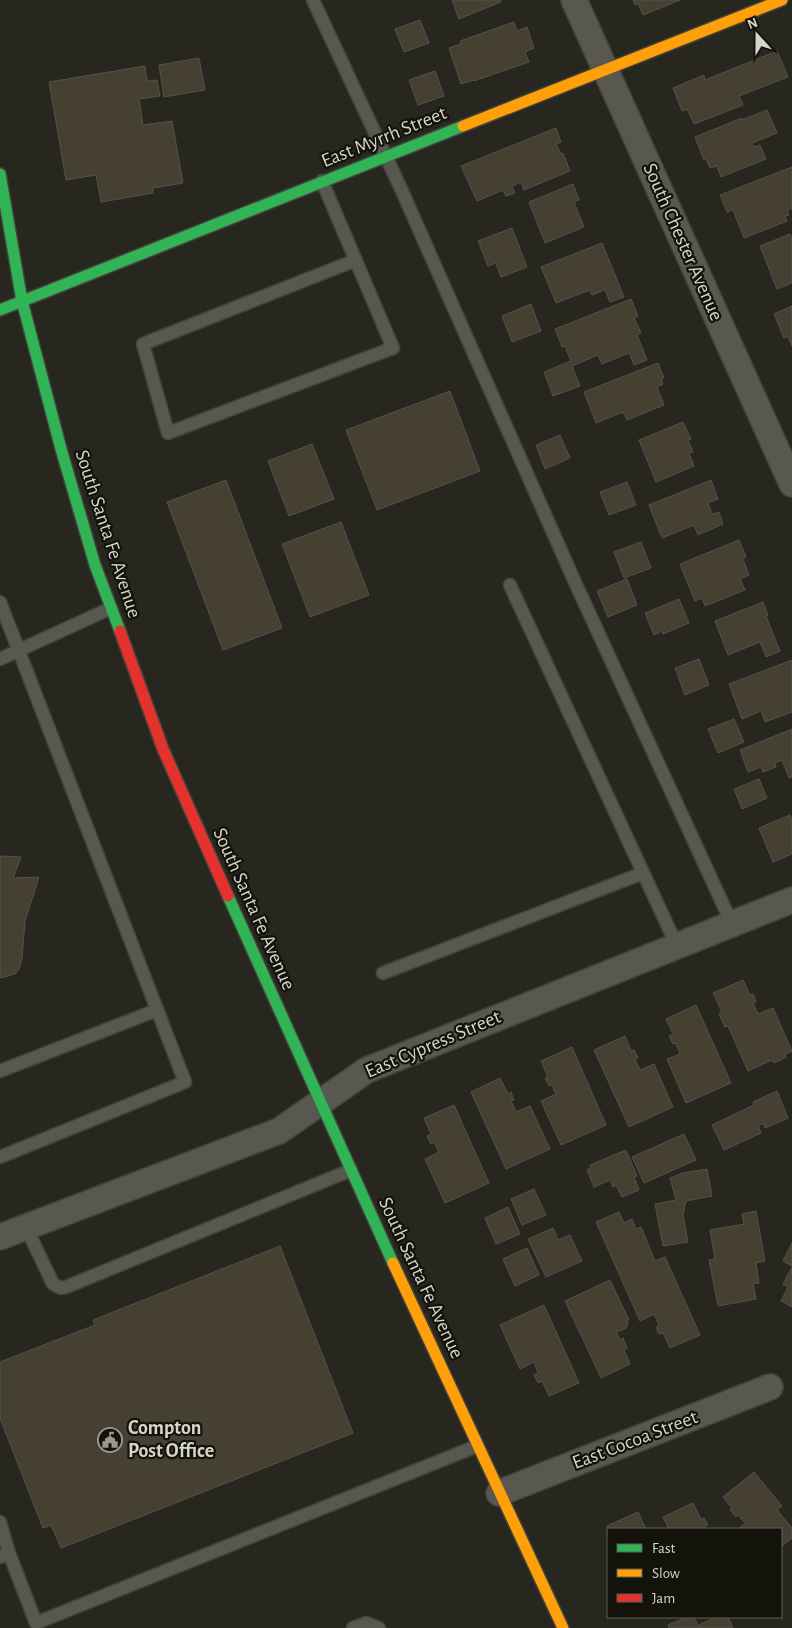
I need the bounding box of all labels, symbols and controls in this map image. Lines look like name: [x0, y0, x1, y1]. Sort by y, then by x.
north arrow: [732, 10, 782, 60]
text: N: [746, 16, 760, 32]
street label: East Myrrh Street: [318, 103, 450, 171]
street label: South Chester Avenue: [639, 160, 727, 324]
street label: South Santa Fe Avenue: [71, 448, 145, 620]
street label: South Santa Fe Avenue: [209, 825, 299, 993]
street label: East Cypress Street: [362, 1006, 504, 1082]
street label: South Santa Fe Avenue: [375, 1194, 467, 1362]
street label: East Cocoa Street: [570, 1407, 701, 1473]
place label: Compton Post Office: [128, 1418, 214, 1461]
public building icon: Compton Post Office: [97, 1427, 123, 1453]
legend: [607, 1528, 782, 1618]
text: Fast: [652, 1541, 676, 1556]
text: Slow: [652, 1566, 680, 1581]
text: Jam: [652, 1591, 675, 1606]

